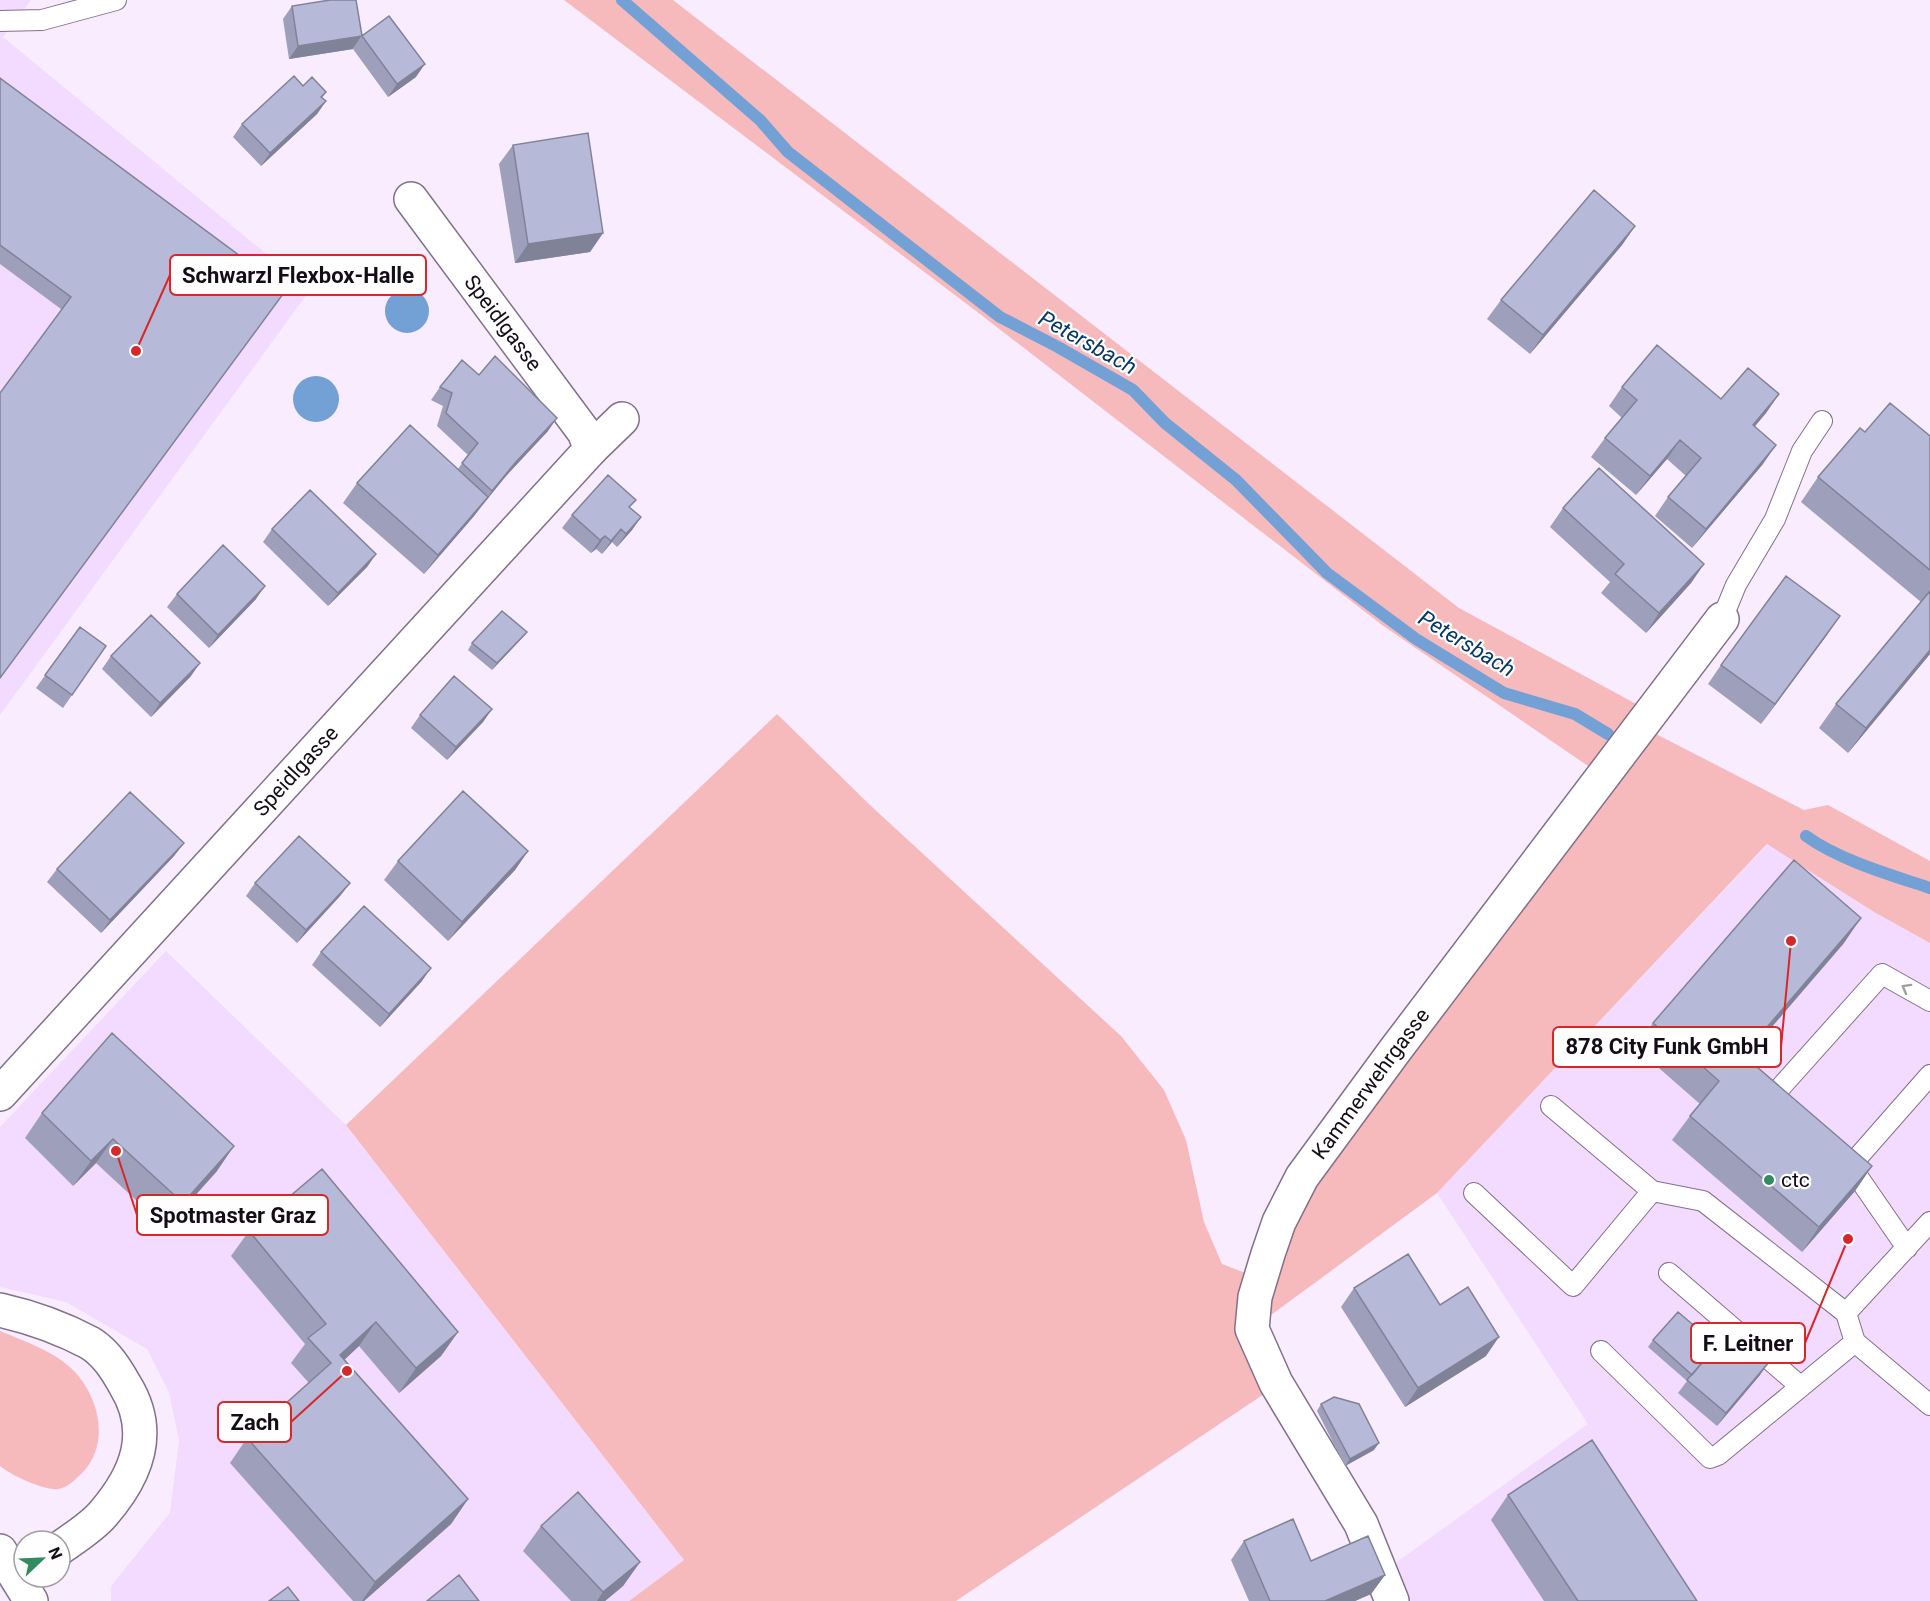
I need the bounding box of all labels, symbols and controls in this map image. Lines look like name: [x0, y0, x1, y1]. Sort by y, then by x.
callout: Schwarzl Flexbox-Halle: [170, 255, 426, 295]
text: Schwarzl Flexbox-Halle: [182, 263, 414, 288]
street label: Speidlgasse: [459, 270, 547, 376]
water label: Petersbach: [1035, 305, 1141, 379]
water label: Petersbach: [1414, 605, 1519, 682]
street label: Speidlgasse: [249, 721, 343, 821]
one-way arrow: [1902, 983, 1912, 995]
street label: Kammerwehrgasse: [1307, 1004, 1434, 1164]
callout: 878 City Funk GmbH: [1553, 1027, 1781, 1067]
text: 878 City Funk GmbH: [1565, 1034, 1769, 1059]
place label: ctc: [1781, 1168, 1810, 1192]
marker: ctc: [1762, 1173, 1776, 1187]
callout: Spotmaster Graz: [137, 1195, 328, 1235]
text: Spotmaster Graz: [150, 1203, 316, 1228]
callout: F. Leitner: [1691, 1323, 1805, 1363]
text: F. Leitner: [1703, 1331, 1793, 1356]
callout: Zach: [218, 1402, 291, 1442]
text: Zach: [231, 1410, 279, 1435]
north arrow: [12, 1529, 72, 1589]
text: N: [44, 1544, 66, 1562]

